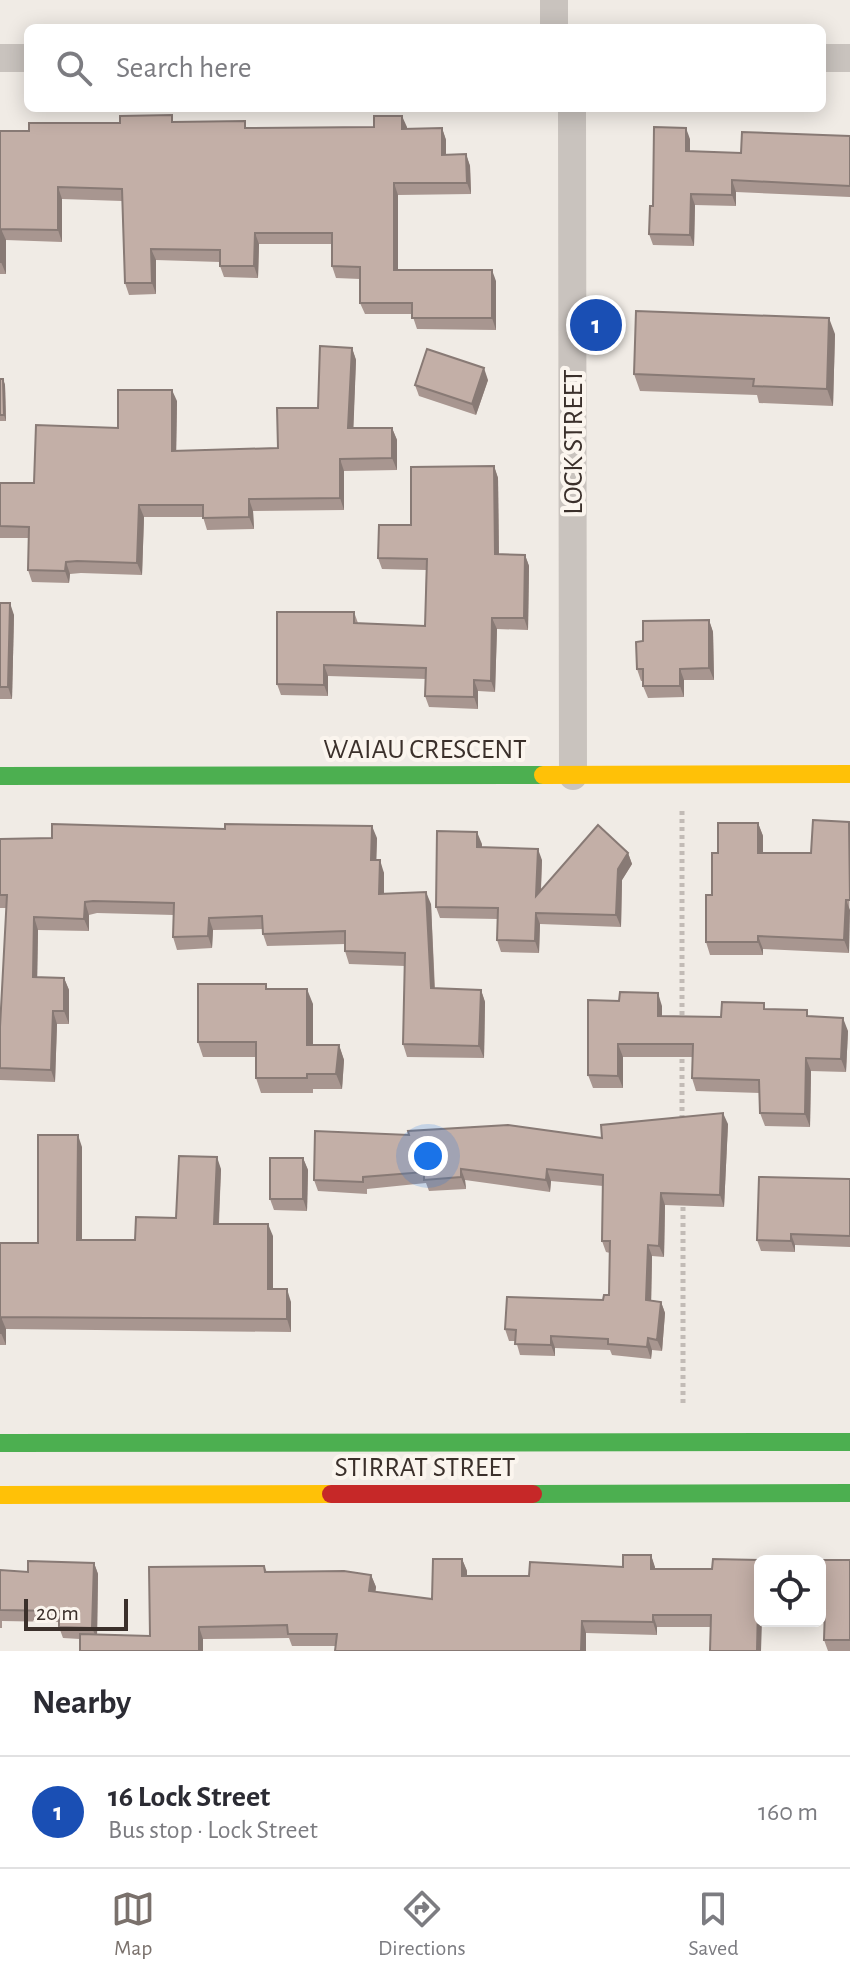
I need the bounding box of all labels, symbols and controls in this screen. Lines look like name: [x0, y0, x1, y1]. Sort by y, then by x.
search box: [24, 24, 826, 112]
icon: search: [52, 46, 96, 90]
text: Search here: [116, 53, 252, 83]
pin: 1: [570, 295, 622, 355]
street label: LOCK STREET: [560, 369, 588, 515]
street label: WAIAU CRESCENT: [323, 736, 527, 764]
your location: [408, 1136, 448, 1176]
street label: STIRRAT STREET: [335, 1454, 516, 1482]
map controls: [754, 1555, 826, 1627]
button: locate: [754, 1555, 826, 1627]
scale bar: [24, 1595, 128, 1631]
text: 20 m: [36, 1602, 79, 1624]
text: Nearby: [32, 1686, 131, 1720]
text: 16 Lock Street: [108, 1782, 270, 1812]
text: 1: [53, 1799, 63, 1825]
text: 160 m: [758, 1799, 818, 1825]
text: Bus stop · Lock Street: [108, 1817, 318, 1843]
tab: Map: [111, 1887, 155, 1961]
tab: Directions: [378, 1887, 466, 1961]
tab: Saved: [688, 1887, 739, 1961]

